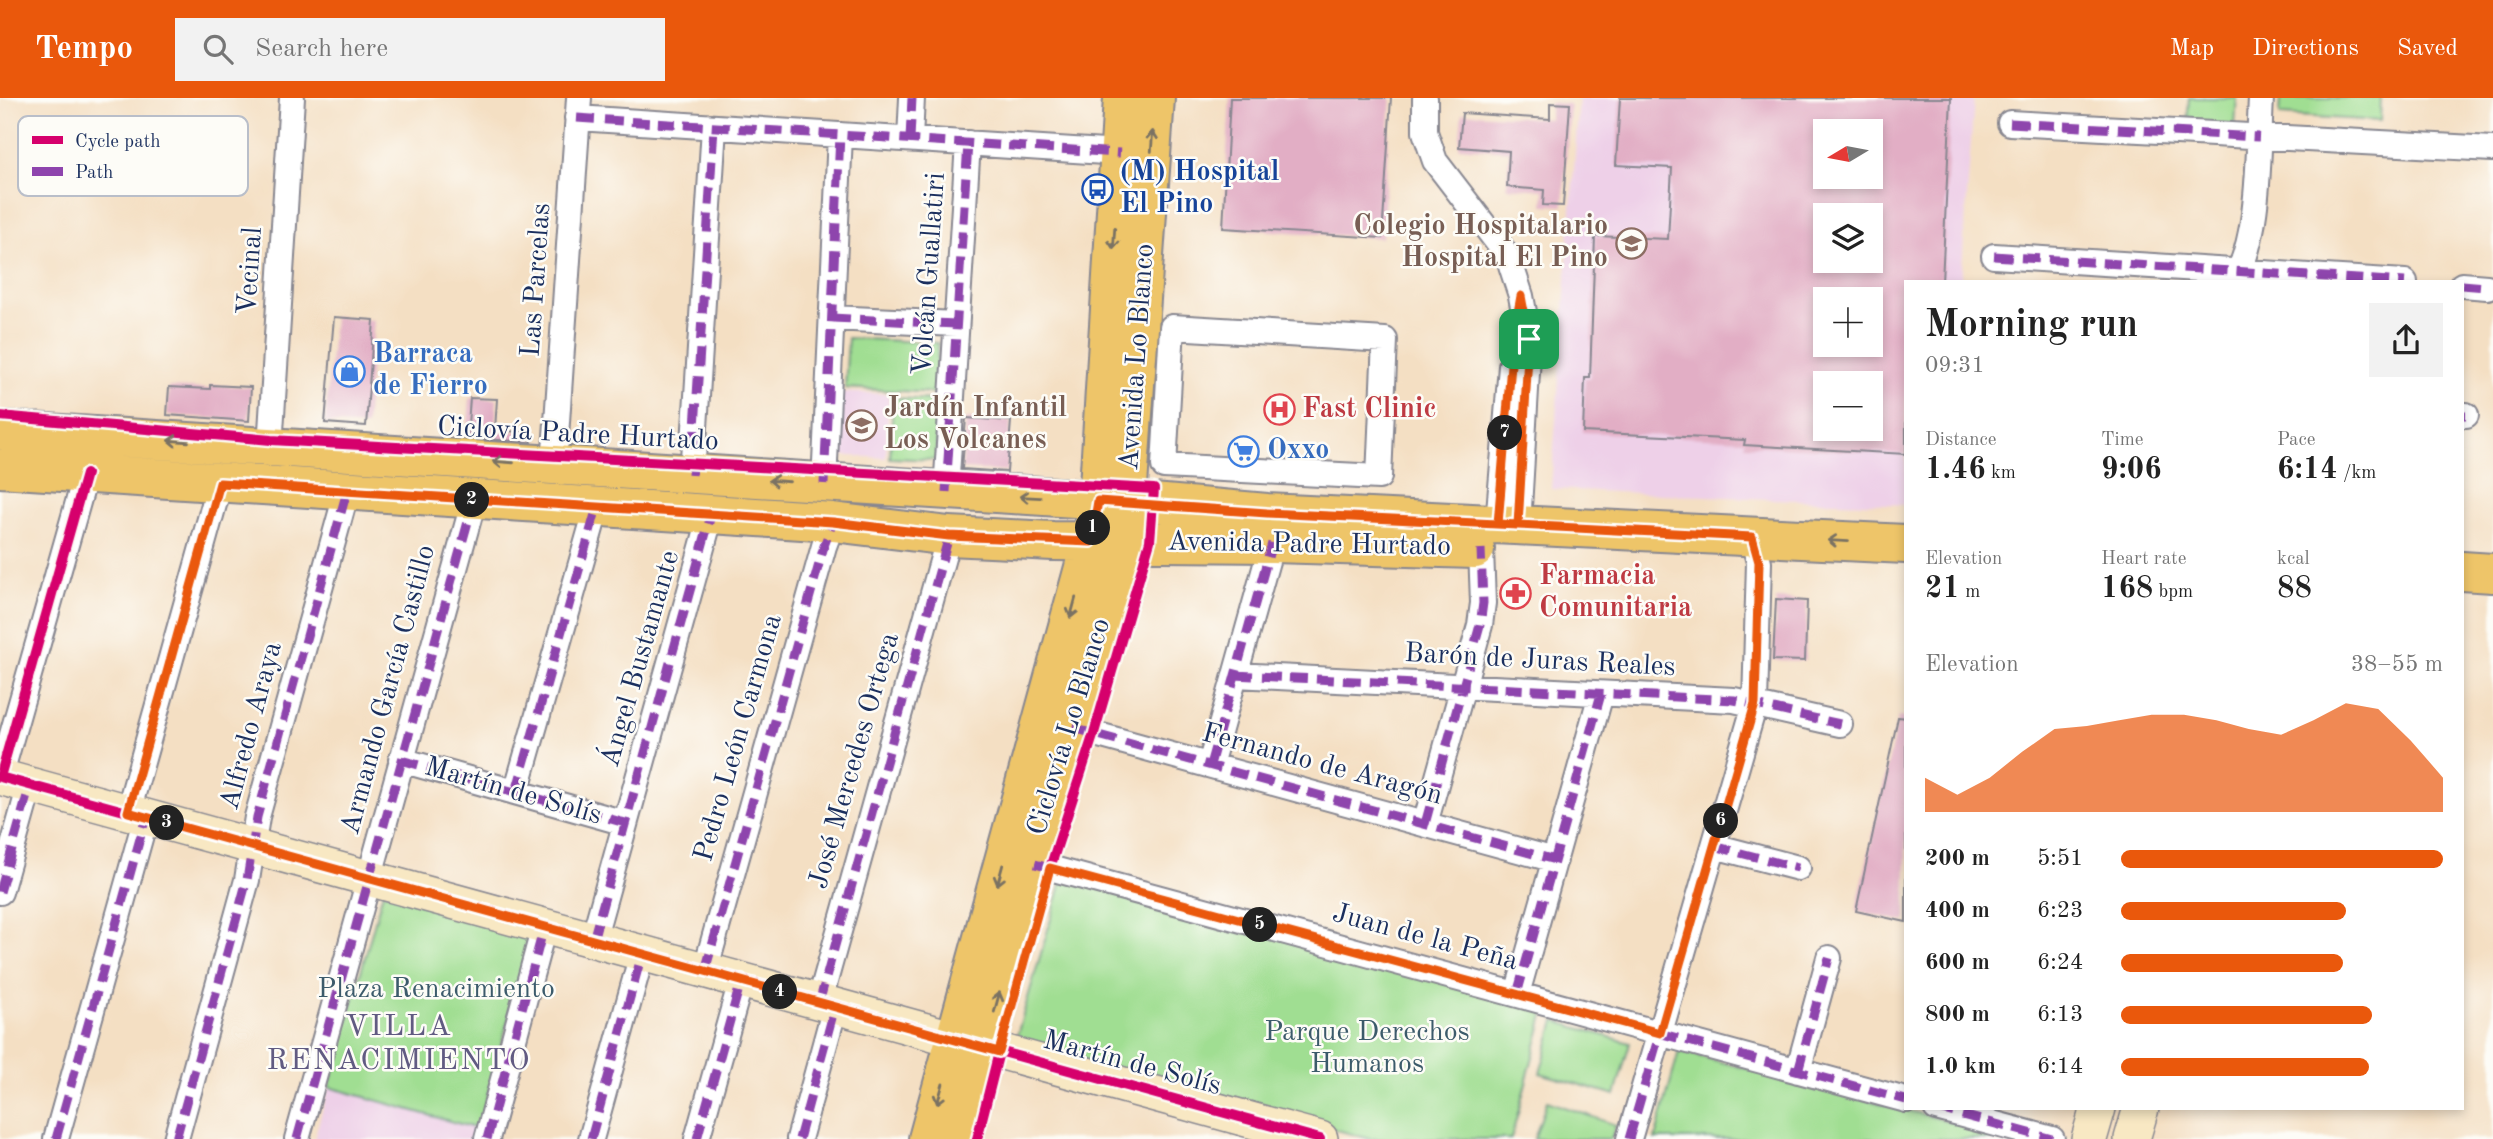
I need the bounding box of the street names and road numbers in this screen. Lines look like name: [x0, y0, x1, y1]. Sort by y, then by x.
street label: Volcán Guallatiri: [909, 171, 951, 377]
street label: Las Parcelas: [518, 202, 556, 358]
street label: Vecinal: [234, 226, 268, 316]
street label: Avenida Lo Blanco: [1116, 243, 1160, 471]
street label: Ciclovía Padre Hurtado: [436, 414, 720, 456]
street label: Avenida Padre Hurtado: [1167, 529, 1451, 561]
street label: Armando García Castillo: [337, 542, 441, 838]
street label: Ángel Bustamante: [592, 546, 685, 770]
street label: Pedro León Carmona: [690, 611, 788, 865]
street label: Ciclovía Lo Blanco: [1024, 615, 1116, 839]
street label: José Mercedes Ortega: [805, 630, 905, 892]
street label: Alfredo Araya: [216, 639, 288, 813]
street label: Barón de Juras Reales: [1404, 640, 1676, 682]
street label: Fernando de Aragón: [1199, 719, 1445, 811]
street label: Martín de Solís: [421, 753, 605, 831]
street label: Juan de la Peña: [1329, 900, 1521, 976]
street label: Martín de Solís: [1040, 1027, 1224, 1101]

